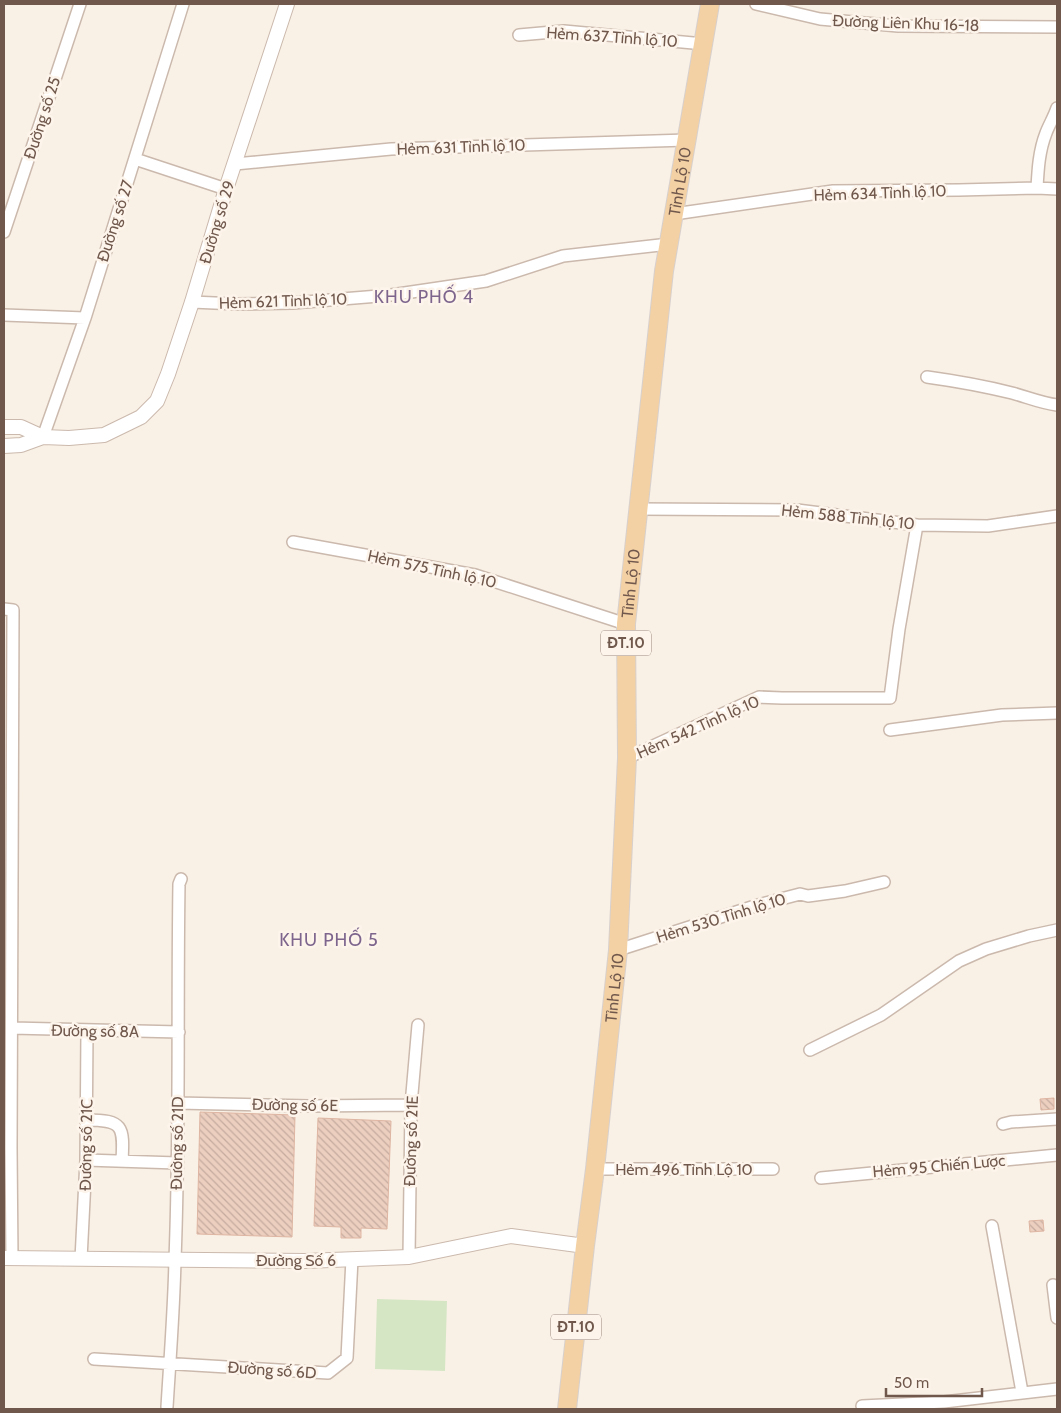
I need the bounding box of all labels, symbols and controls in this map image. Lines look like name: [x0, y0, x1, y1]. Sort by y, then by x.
street label: Đường Liên Khu 16-18: [832, 11, 980, 35]
street label: Hẻm 637 Tỉnh lộ 10: [546, 23, 678, 51]
street label: Đường số 25: [20, 74, 64, 162]
street label: Hẻm 631 Tỉnh lộ 10: [396, 135, 526, 159]
street label: Tỉnh Lộ 10: [664, 145, 695, 217]
street label: Đường số 27: [93, 178, 137, 264]
street label: Đường số 29: [195, 178, 239, 266]
street label: Hẻm 634 Tỉnh lộ 10: [813, 181, 947, 205]
district label: KHU PHỐ 4: [374, 284, 474, 308]
street label: Hẻm 621 Tỉnh lộ 10: [218, 289, 348, 313]
street label: Hẻm 588 Tỉnh lộ 10: [780, 501, 916, 533]
street label: Hẻm 575 Tỉnh lộ 10: [366, 546, 498, 592]
street label: Tỉnh Lộ 10: [617, 548, 644, 619]
road number: ĐT.10: [601, 630, 651, 656]
street label: Hẻm 542 Tỉnh lộ 10: [634, 691, 762, 763]
street label: Hẻm 530 Tỉnh lộ 10: [654, 889, 788, 947]
district label: KHU PHỐ 5: [279, 927, 379, 951]
street label: Tỉnh Lộ 10: [601, 952, 627, 1023]
street label: Đường số 8A: [51, 1021, 139, 1041]
street label: Đường số 6E: [252, 1095, 338, 1115]
street label: Đường số 21E: [400, 1095, 422, 1187]
street label: Đường số 21D: [167, 1096, 187, 1190]
street label: Đường số 21C: [76, 1099, 96, 1191]
street label: Hẻm 95 Chiến Lược: [872, 1151, 1006, 1181]
street label: Hẻm 496 Tỉnh Lộ 10: [615, 1160, 753, 1179]
street label: Đường Số 6: [256, 1251, 336, 1270]
road number: ĐT.10: [551, 1314, 601, 1340]
street label: Đường số 6D: [227, 1357, 317, 1383]
scale bar: [886, 1366, 982, 1398]
text: 50 m: [894, 1374, 929, 1392]

